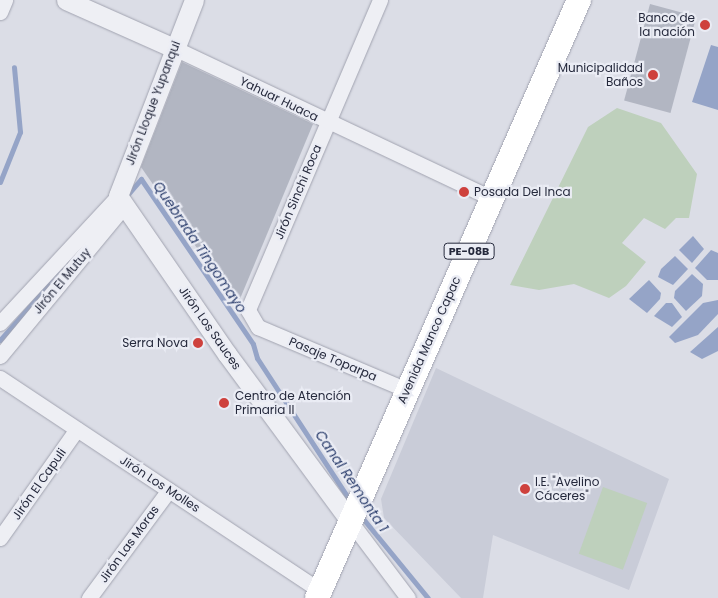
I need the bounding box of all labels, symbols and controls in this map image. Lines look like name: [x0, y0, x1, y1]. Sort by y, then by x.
place label: Banco de la nación: [638, 11, 695, 39]
marker: Banco de la nación: [699, 19, 711, 31]
street label: Jirón Lloque Yupanqui: [123, 39, 183, 167]
place label: Municipalidad Baños: [558, 61, 643, 89]
marker: Municipalidad Baños: [647, 69, 659, 81]
street label: Yahuar Huaca: [237, 74, 321, 124]
street label: Jirón Sinchi Roca: [272, 142, 324, 242]
water label: Quebrada Tingomayo: [150, 178, 250, 316]
place label: Posada Del Inca: [474, 185, 571, 199]
marker: Posada Del Inca: [458, 186, 470, 198]
road number: PE-08B: [443, 242, 495, 260]
street label: Jirón El Mutuy: [30, 245, 94, 317]
street label: Avenida Manco Capac: [394, 274, 464, 406]
street label: Jirón Los Sauces: [176, 284, 244, 372]
street label: Pasaje Toparpa: [287, 334, 379, 384]
place label: Serra Nova: [122, 336, 188, 350]
marker: Serra Nova: [192, 337, 204, 349]
place label: Centro de Atención Primaria II: [235, 389, 351, 417]
marker: Centro de Atención Primaria II: [217, 396, 231, 410]
water label: Canal Remonta 1: [312, 427, 392, 535]
street label: Jirón El Capuli: [9, 446, 69, 522]
street label: Jirón Los Molles: [117, 453, 203, 515]
place label: I.E. "Avelino Cáceres": [535, 475, 599, 503]
marker: I.E. "Avelino Cáceres": [519, 483, 531, 495]
street label: Jirón Las Moras: [96, 503, 162, 585]

